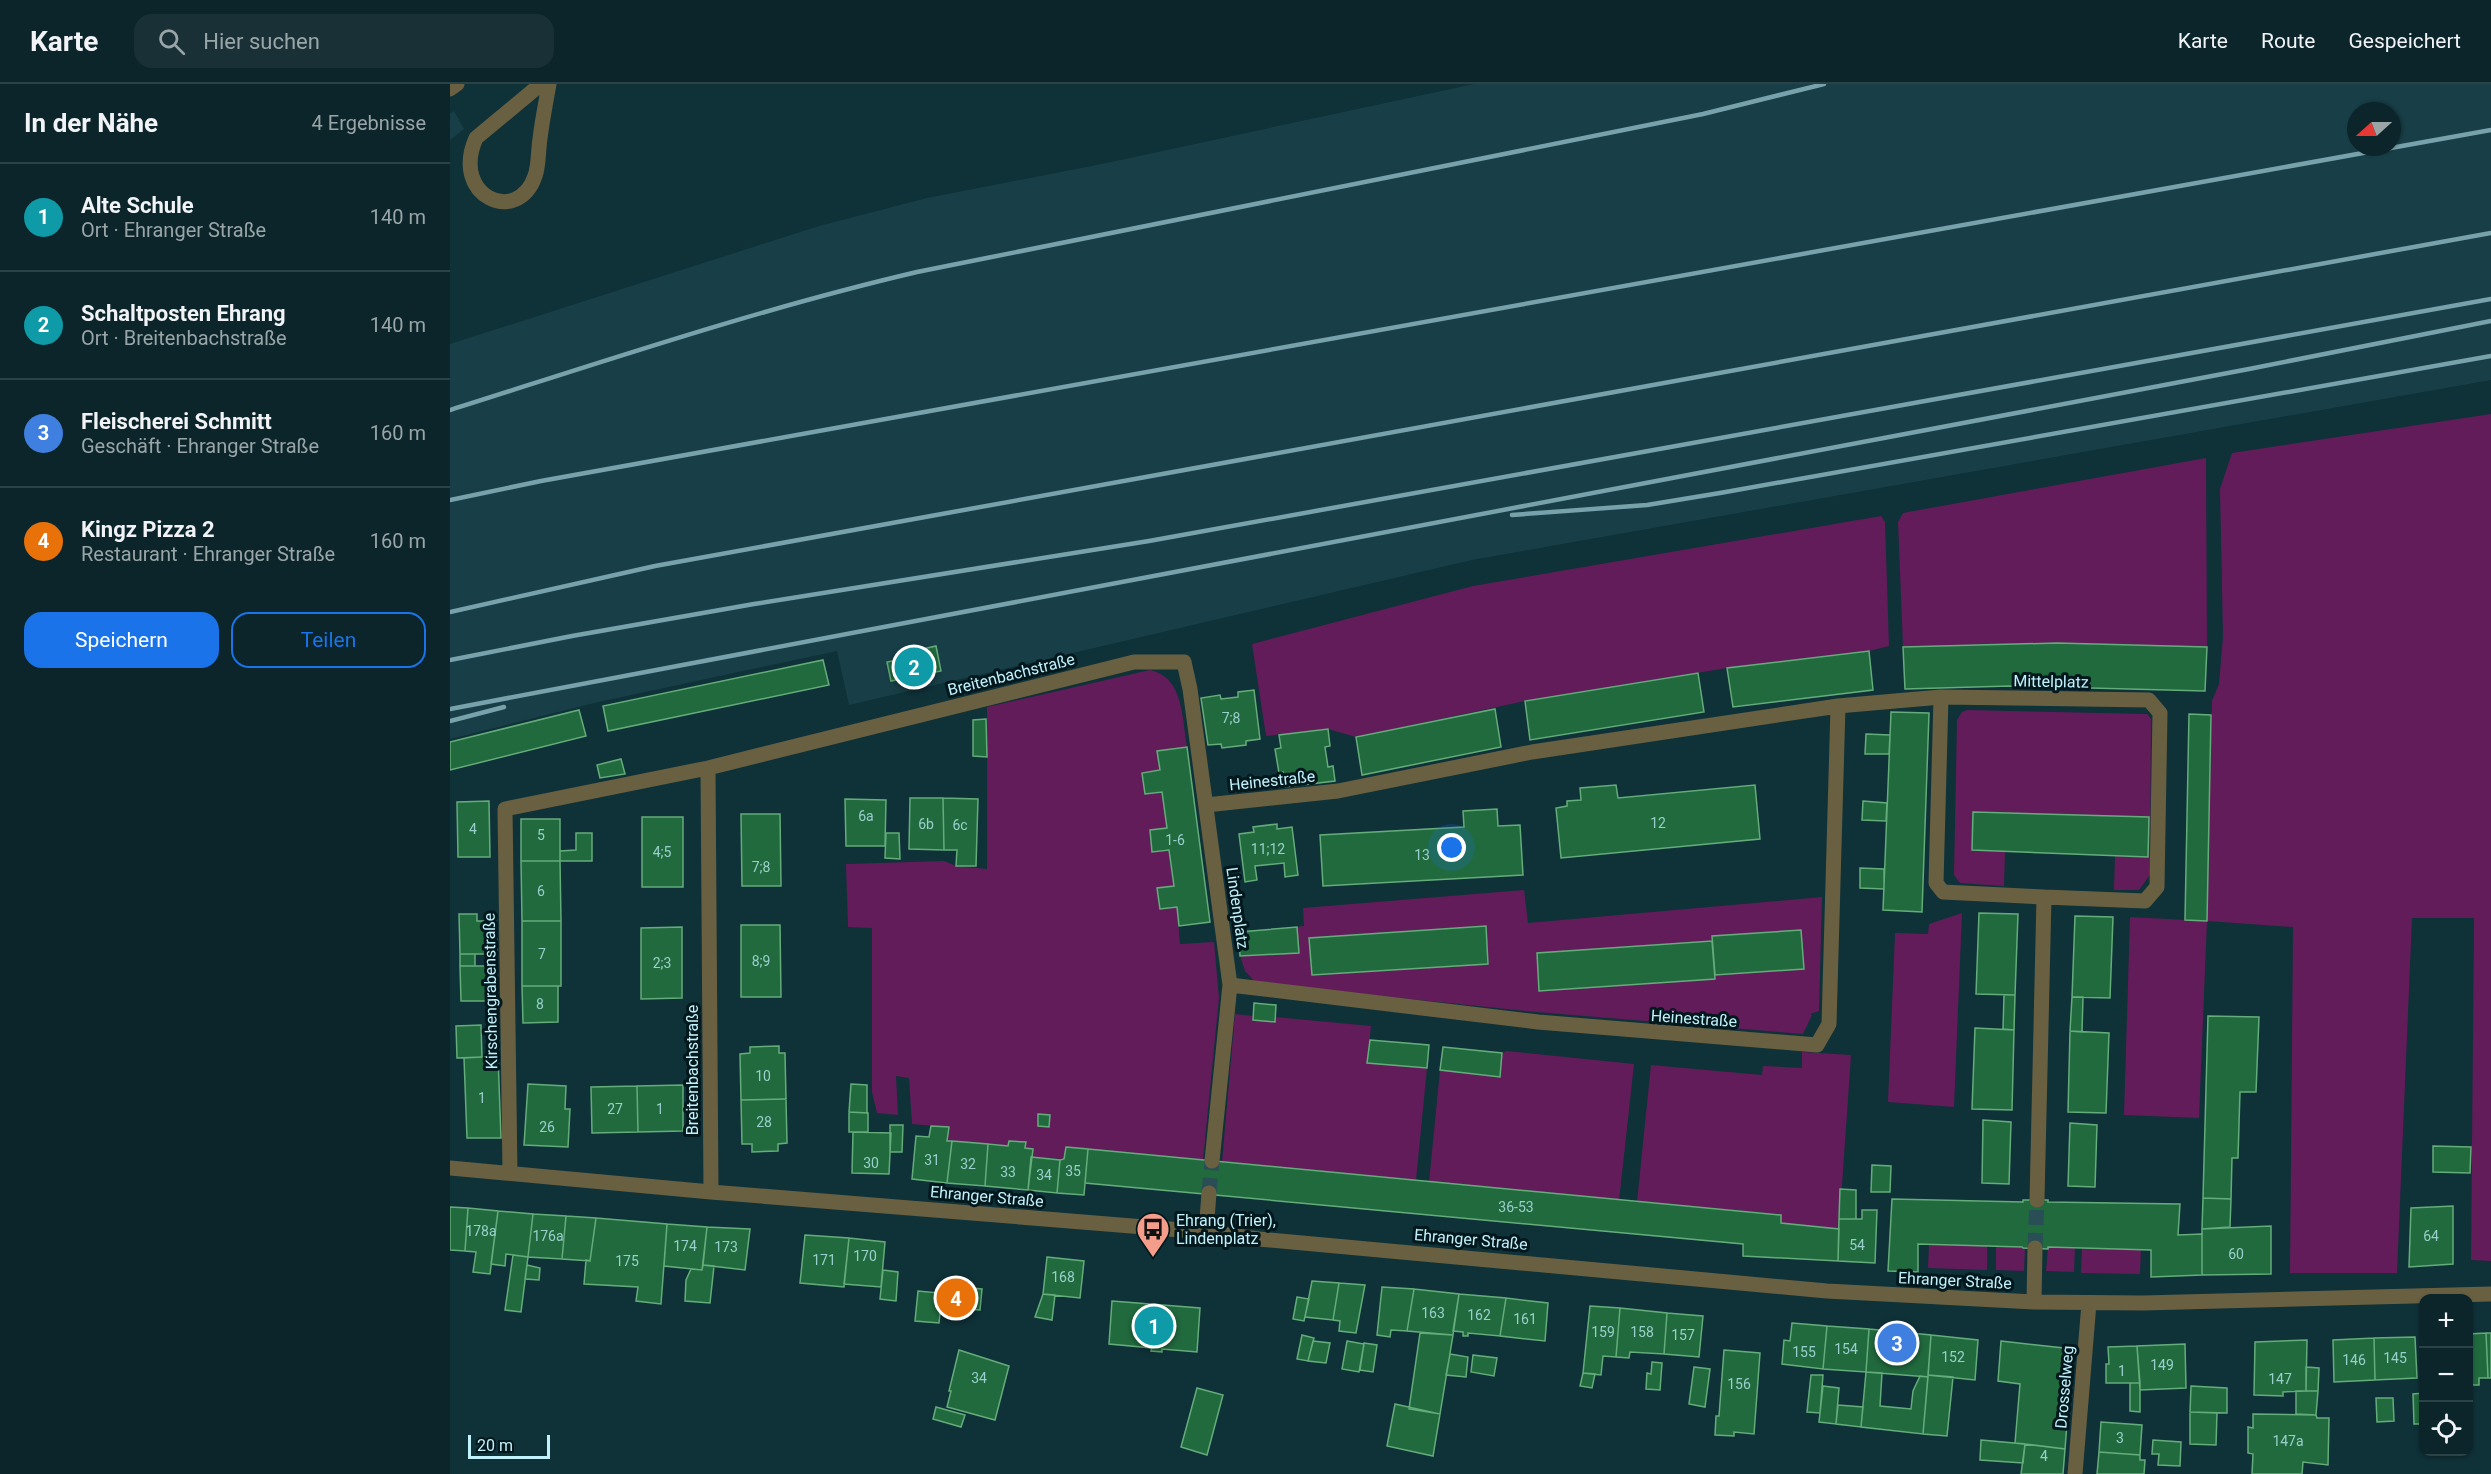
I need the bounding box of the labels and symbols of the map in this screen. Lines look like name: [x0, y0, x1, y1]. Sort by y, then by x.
north arrow: [2347, 102, 2401, 156]
pin: 2: [894, 644, 934, 690]
street label: Breitenbachstraße: [946, 649, 1077, 699]
street label: Mittelplatz: [2013, 671, 2089, 692]
house number: 7;8: [1222, 710, 1240, 726]
street label: Heinestraße: [1228, 767, 1316, 794]
house number: 6a: [858, 808, 874, 824]
house number: 12: [1650, 815, 1666, 831]
house number: 6b: [918, 816, 934, 832]
house number: 6c: [952, 817, 968, 833]
house number: 4: [469, 821, 477, 837]
house number: 5: [537, 827, 545, 843]
house number: 1-6: [1165, 832, 1185, 848]
your location: [1437, 833, 1466, 862]
house number: 11;12: [1251, 841, 1285, 857]
house number: 4;5: [653, 844, 671, 860]
house number: 13: [1414, 847, 1430, 863]
house number: 7;8: [752, 859, 770, 875]
street label: Lindenplatz: [1222, 866, 1253, 950]
house number: 6: [537, 883, 545, 899]
street label: Kirschengrabenstraße: [480, 913, 501, 1069]
house number: 7: [538, 946, 546, 962]
house number: 8;9: [752, 953, 770, 969]
house number: 2;3: [653, 955, 671, 971]
house number: 8: [536, 996, 544, 1012]
street label: Breitenbachstraße: [683, 1005, 702, 1135]
street label: Heinestraße: [1650, 1006, 1738, 1031]
house number: 10: [755, 1068, 771, 1084]
house number: 1: [478, 1090, 486, 1106]
house number: 27: [607, 1101, 623, 1117]
house number: 1: [656, 1101, 664, 1117]
house number: 28: [756, 1114, 772, 1130]
house number: 26: [539, 1119, 555, 1135]
house number: 31: [924, 1152, 940, 1168]
house number: 30: [863, 1155, 879, 1171]
house number: 32: [960, 1156, 976, 1172]
house number: 35: [1065, 1163, 1081, 1179]
house number: 33: [1000, 1164, 1016, 1180]
house number: 34: [1036, 1167, 1052, 1183]
street label: Ehranger Straße: [929, 1182, 1045, 1211]
house number: 36-53: [1498, 1199, 1534, 1215]
bus stop icon: Ehrang (Trier), Lindenplatz: [1135, 1211, 1171, 1258]
place label: Ehrang (Trier), Lindenplatz: [1176, 1211, 1276, 1248]
house number: 178a: [465, 1223, 497, 1239]
street label: Ehranger Straße: [1413, 1225, 1529, 1254]
house number: 176a: [532, 1228, 564, 1244]
house number: 64: [2423, 1228, 2439, 1244]
house number: 54: [1849, 1237, 1865, 1253]
house number: 174: [673, 1238, 697, 1254]
house number: 173: [714, 1239, 738, 1255]
house number: 60: [2228, 1246, 2244, 1262]
house number: 170: [853, 1248, 877, 1264]
house number: 171: [812, 1252, 836, 1268]
house number: 175: [615, 1253, 639, 1269]
street label: Ehranger Straße: [1898, 1268, 2012, 1293]
house number: 168: [1051, 1269, 1075, 1285]
pin: 4: [936, 1276, 976, 1320]
pin: 1: [1134, 1304, 1174, 1348]
house number: 163: [1421, 1305, 1445, 1321]
house number: 162: [1467, 1307, 1491, 1323]
house number: 161: [1513, 1311, 1537, 1327]
pin: 3: [1878, 1320, 1916, 1366]
house number: 159: [1591, 1324, 1615, 1340]
house number: 158: [1630, 1324, 1654, 1340]
house number: 157: [1671, 1327, 1695, 1343]
house number: 154: [1834, 1341, 1858, 1357]
house number: 155: [1792, 1344, 1816, 1360]
street label: Drosselweg: [2051, 1345, 2078, 1429]
house number: 152: [1941, 1349, 1965, 1365]
house number: 145: [2383, 1350, 2407, 1366]
house number: 146: [2342, 1352, 2366, 1368]
house number: 149: [2150, 1357, 2174, 1373]
house number: 1: [2118, 1363, 2126, 1379]
house number: 34: [971, 1370, 987, 1386]
house number: 147: [2268, 1371, 2292, 1387]
house number: 156: [1727, 1376, 1751, 1392]
house number: 3: [2116, 1430, 2124, 1446]
scale bar: [468, 1432, 550, 1460]
house number: 147a: [2272, 1433, 2304, 1449]
house number: 4: [2040, 1448, 2048, 1464]

